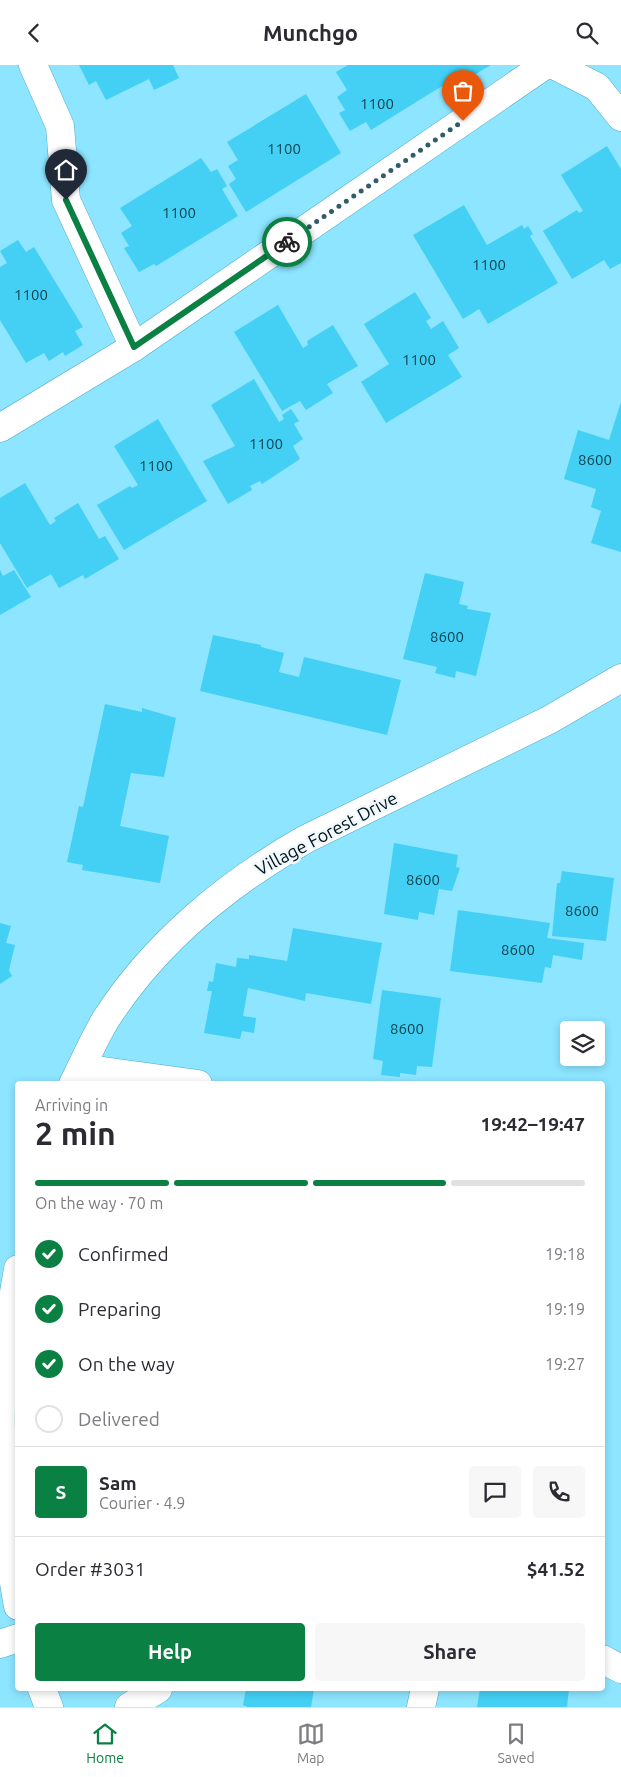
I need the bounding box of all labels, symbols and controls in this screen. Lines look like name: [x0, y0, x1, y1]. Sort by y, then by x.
icon: back: [20, 19, 48, 47]
icon: search: [573, 19, 601, 47]
text: Munchgo: [263, 20, 358, 45]
pin: [442, 70, 484, 121]
icon: bag: [449, 77, 477, 105]
house number: 1100: [360, 95, 394, 112]
house number: 1100: [267, 140, 301, 157]
pin: [45, 149, 87, 200]
icon: home: [52, 156, 80, 184]
house number: 1100: [162, 204, 196, 221]
courier: [262, 217, 312, 267]
icon: bike: [273, 228, 301, 256]
house number: 1100: [472, 256, 506, 273]
house number: 1100: [14, 286, 48, 303]
house number: 1100: [402, 351, 436, 368]
house number: 1100: [249, 435, 283, 452]
house number: 8600: [578, 451, 612, 468]
house number: 1100: [139, 457, 173, 474]
house number: 8600: [430, 628, 464, 645]
street label: Village Forest Drive: [252, 787, 400, 879]
house number: 8600: [406, 871, 440, 888]
house number: 8600: [565, 902, 599, 919]
house number: 8600: [501, 941, 535, 958]
house number: 8600: [390, 1020, 424, 1037]
map controls: [560, 1021, 605, 1066]
button: layers: [560, 1021, 605, 1066]
text: Arriving in: [35, 1096, 108, 1114]
text: 19:42–19:47: [480, 1113, 585, 1135]
text: 2 min: [35, 1115, 116, 1151]
text: On the way · 70 m: [35, 1194, 163, 1212]
icon: check: [35, 1240, 63, 1268]
text: Confirmed: [78, 1243, 169, 1265]
text: 19:18: [545, 1245, 585, 1263]
icon: check: [35, 1295, 63, 1323]
text: Preparing: [78, 1298, 162, 1320]
text: 19:19: [545, 1300, 585, 1318]
icon: check: [35, 1350, 63, 1378]
text: On the way: [78, 1353, 175, 1375]
text: 19:27: [545, 1355, 585, 1373]
text: Delivered: [78, 1408, 160, 1430]
button: chat: [469, 1466, 521, 1518]
button: phone: [533, 1466, 585, 1518]
text: Sam: [99, 1472, 137, 1494]
text: S: [56, 1481, 66, 1503]
text: Courier · 4.9: [99, 1494, 185, 1512]
text: Order #3031: [35, 1558, 145, 1580]
text: $41.52: [527, 1558, 585, 1580]
button: Help: [35, 1623, 305, 1681]
button: Share: [315, 1623, 585, 1681]
tab: Home: [86, 1720, 124, 1766]
tab: Map: [297, 1720, 325, 1766]
tab: Saved: [497, 1720, 535, 1766]

